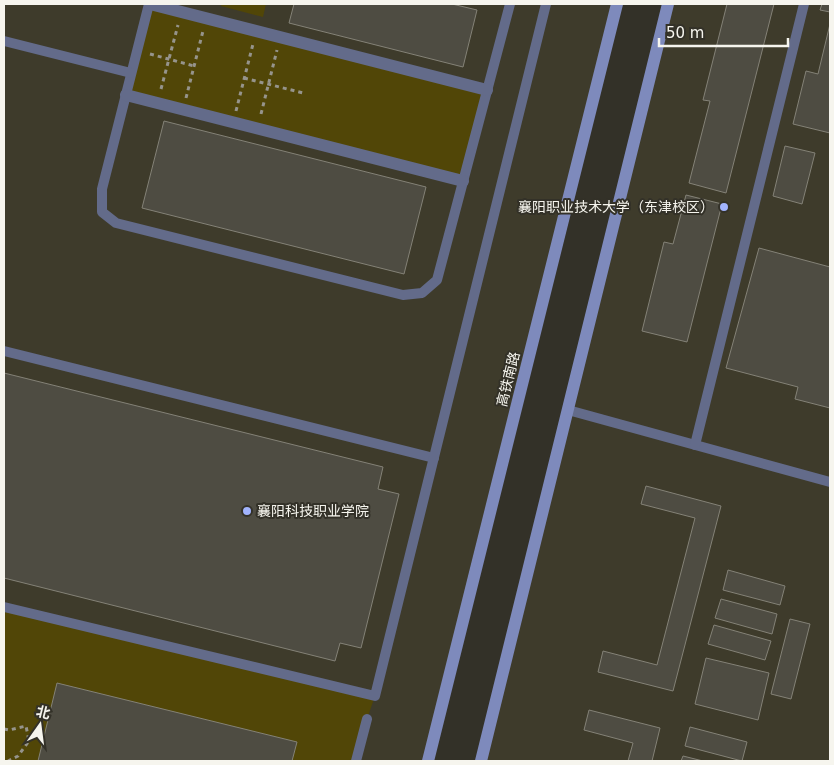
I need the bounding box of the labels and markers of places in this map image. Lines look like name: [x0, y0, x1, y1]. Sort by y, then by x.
place label: 襄阳职业技术大学（东津校区）: [518, 199, 714, 215]
marker: 襄阳职业技术大学（东津校区）: [718, 201, 730, 213]
place label: 襄阳科技职业学院: [257, 503, 369, 519]
marker: 襄阳科技职业学院: [241, 505, 253, 517]

